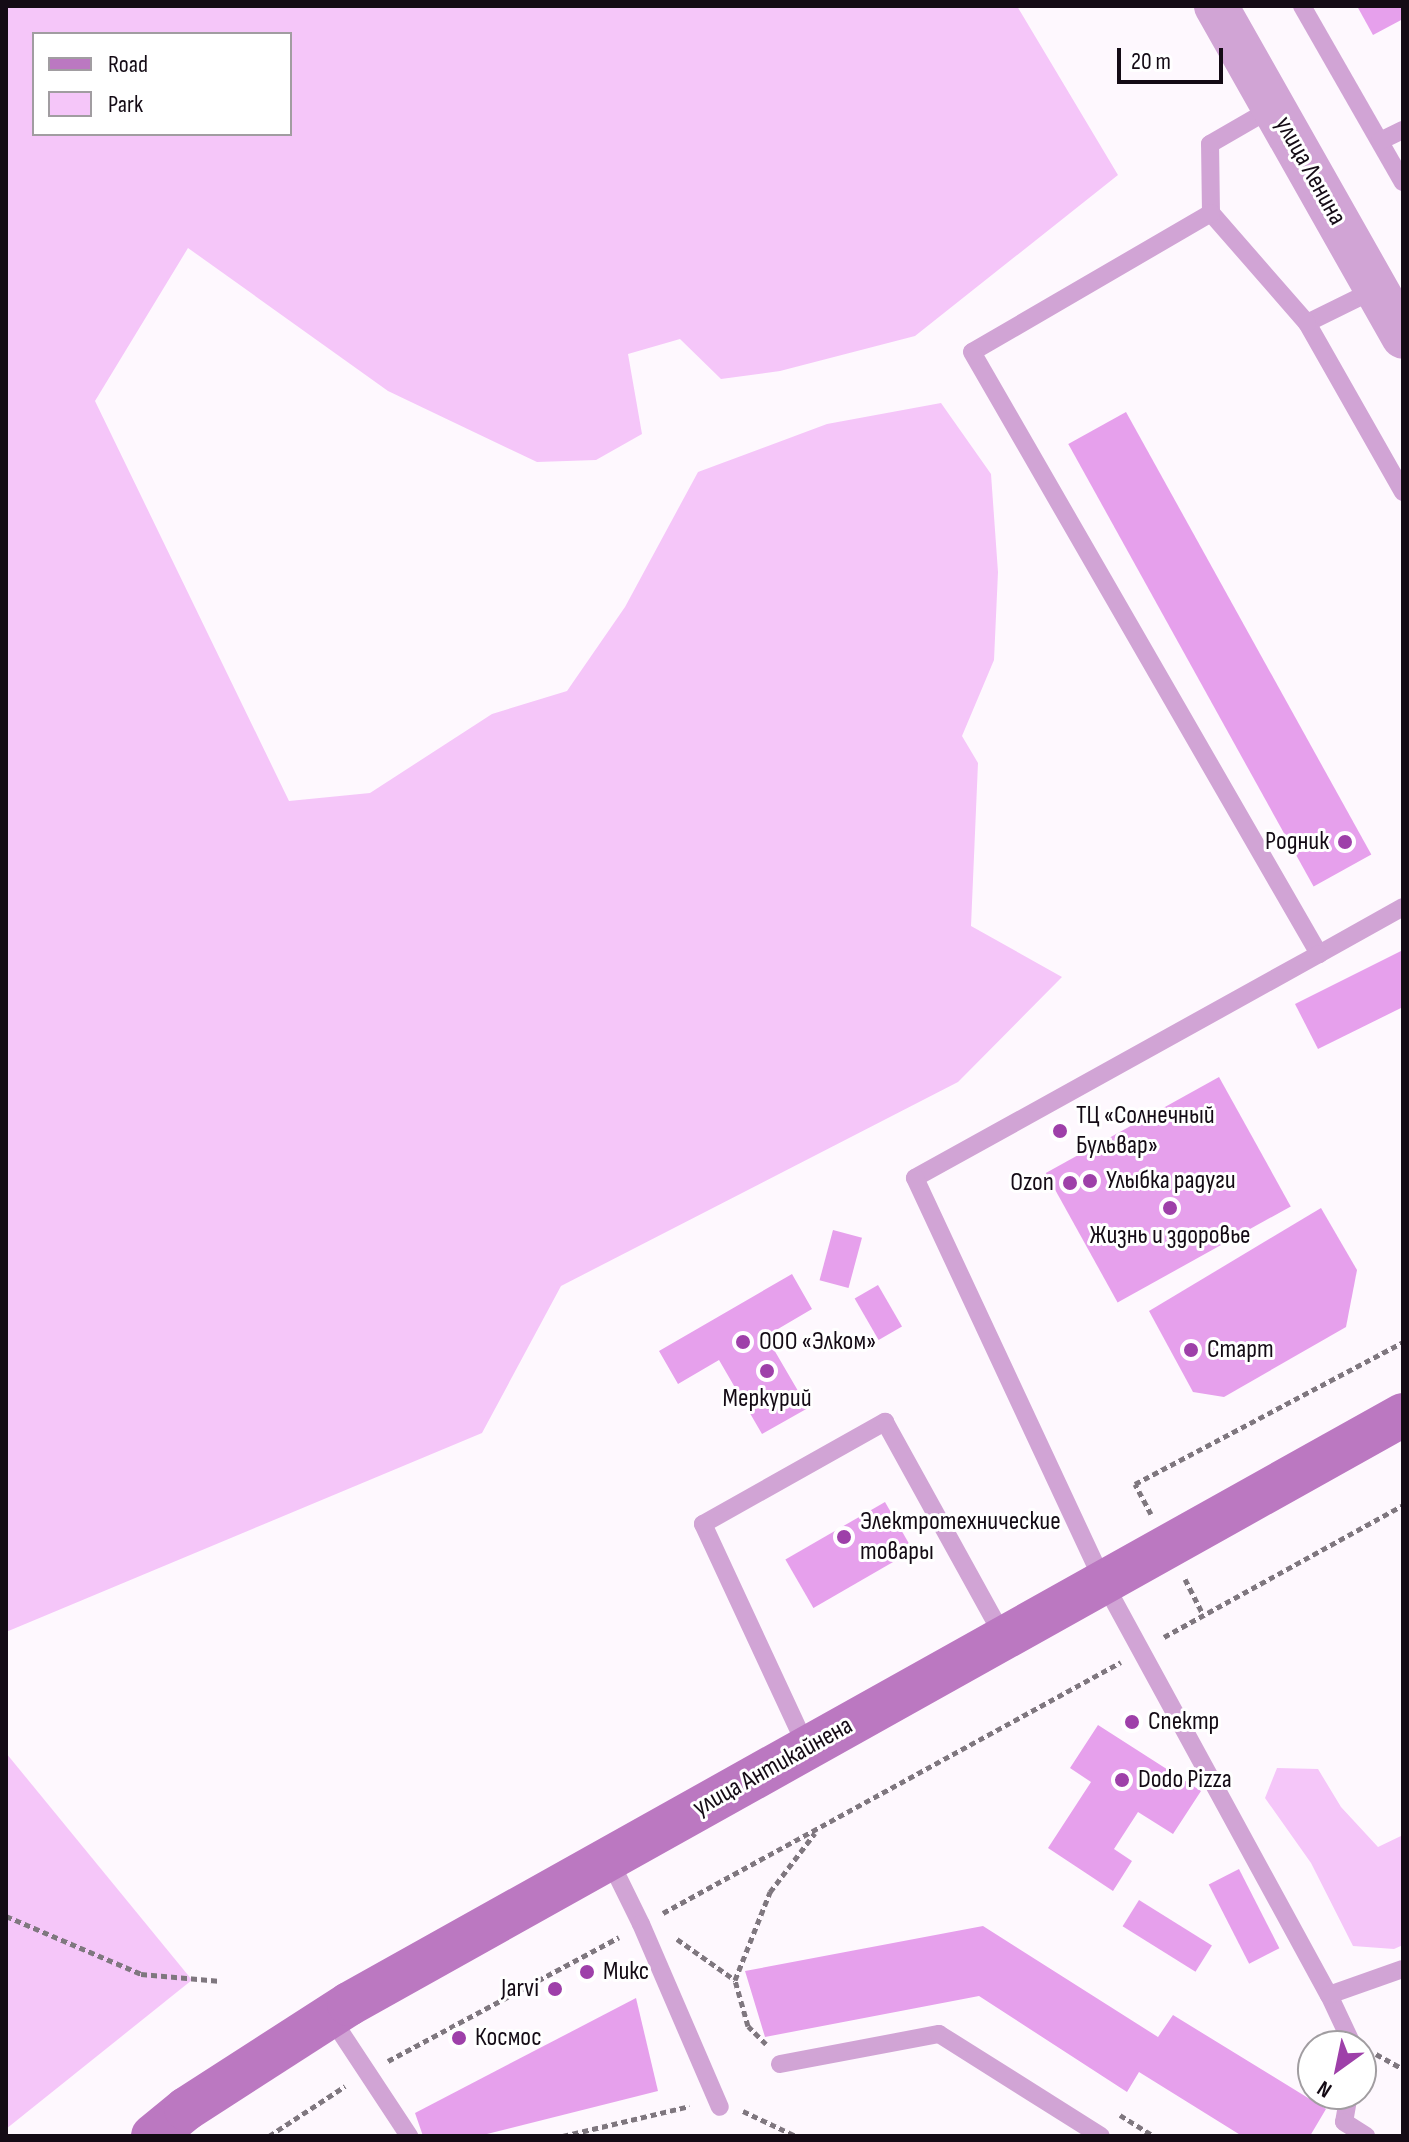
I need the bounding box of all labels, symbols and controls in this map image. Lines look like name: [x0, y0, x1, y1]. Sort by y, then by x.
legend: [32, 32, 292, 136]
scale bar: [1121, 32, 1227, 82]
text: 20 m: [1131, 47, 1171, 76]
text: Road: [108, 50, 148, 79]
text: Park: [108, 90, 143, 119]
street label: улица Ленина: [1267, 111, 1353, 231]
place label: Родник: [1265, 826, 1329, 858]
marker: Родник: [1336, 833, 1354, 851]
place label: ТЦ «Солнечный Бульвар»: [1076, 1100, 1215, 1162]
marker: ТЦ «Солнечный Бульвар»: [1051, 1122, 1069, 1140]
place label: Улыбка радуги: [1106, 1165, 1236, 1197]
place label: Ozon: [1010, 1167, 1054, 1199]
marker: Улыбка радуги: [1081, 1172, 1099, 1190]
marker: Ozon: [1061, 1174, 1079, 1192]
marker: Жизнь и здоровье: [1161, 1199, 1179, 1217]
place label: Жизнь и здоровье: [1089, 1220, 1251, 1252]
place label: ООО «Элком»: [759, 1326, 876, 1358]
marker: ООО «Элком»: [734, 1333, 752, 1351]
place label: Старт: [1207, 1334, 1274, 1366]
marker: Старт: [1182, 1341, 1200, 1359]
marker: Меркурий: [758, 1362, 776, 1380]
place label: Меркурий: [722, 1383, 812, 1415]
place label: Электротехнические товары: [860, 1506, 1061, 1568]
marker: Электротехнические товары: [835, 1528, 853, 1546]
place label: Спектр: [1148, 1706, 1219, 1738]
street label: улица Антикайнена: [688, 1710, 858, 1824]
marker: Спектр: [1123, 1713, 1141, 1731]
place label: Dodo Pizza: [1138, 1764, 1232, 1796]
marker: Dodo Pizza: [1113, 1771, 1131, 1789]
place label: Микс: [603, 1956, 649, 1988]
marker: Микс: [578, 1963, 596, 1981]
place label: Jarvi: [501, 1973, 539, 2005]
marker: Jarvi: [546, 1980, 564, 1998]
place label: Космос: [475, 2022, 542, 2054]
marker: Космос: [450, 2029, 468, 2047]
north arrow: [1297, 2030, 1377, 2110]
text: N: [1312, 2074, 1337, 2103]

